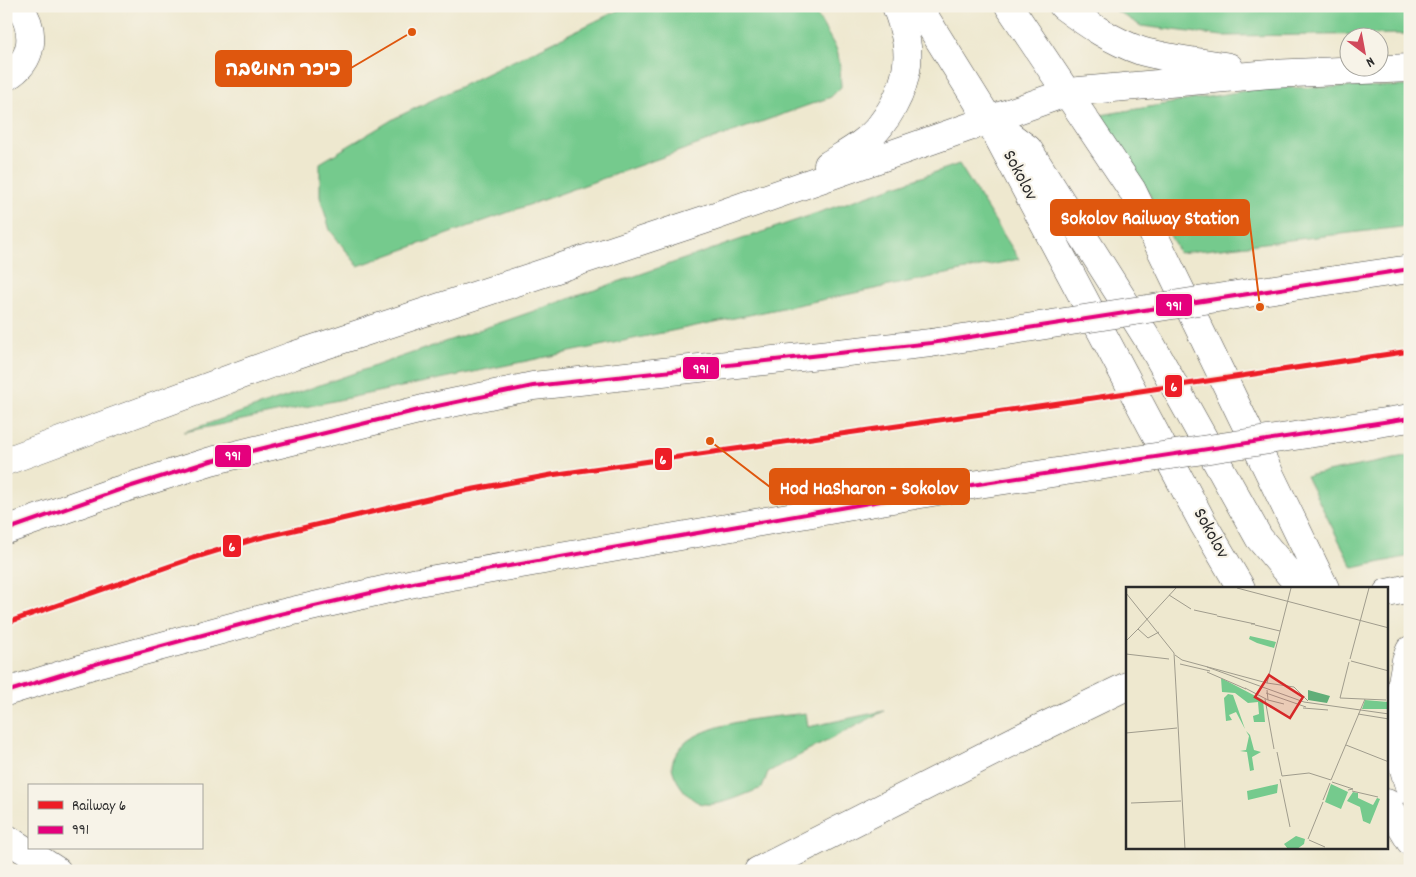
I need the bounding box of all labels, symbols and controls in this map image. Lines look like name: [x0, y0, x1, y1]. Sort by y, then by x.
north arrow: [1338, 28, 1388, 78]
callout: כיכר המושבה: [216, 51, 351, 86]
text: N: [1362, 51, 1378, 72]
text: כיכר המושבה: [225, 57, 341, 85]
street label: Sokolov: [994, 146, 1044, 206]
callout: Sokolov Railway Station: [1051, 200, 1249, 235]
text: Sokolov Railway Station: [1061, 206, 1239, 234]
line badge: 991: [1155, 293, 1193, 317]
text: 991: [1166, 297, 1182, 317]
line badge: 991: [682, 356, 720, 380]
text: 991: [693, 360, 709, 380]
line badge: 6: [1164, 374, 1183, 398]
text: 6: [1171, 378, 1178, 398]
line badge: 991: [214, 444, 252, 468]
text: 991: [225, 447, 241, 467]
line badge: 6: [654, 447, 673, 471]
text: 6: [660, 451, 667, 471]
callout: Hod HaSharon - Sokolov: [770, 469, 969, 504]
text: Hod HaSharon - Sokolov: [780, 476, 959, 504]
street label: Sokolov: [1185, 504, 1235, 564]
line badge: 6: [222, 534, 242, 558]
text: 6: [229, 538, 236, 558]
inset map: [1126, 587, 1388, 850]
legend: [28, 784, 202, 850]
text: Railway 6: [72, 796, 126, 818]
text: 991: [72, 820, 89, 842]

